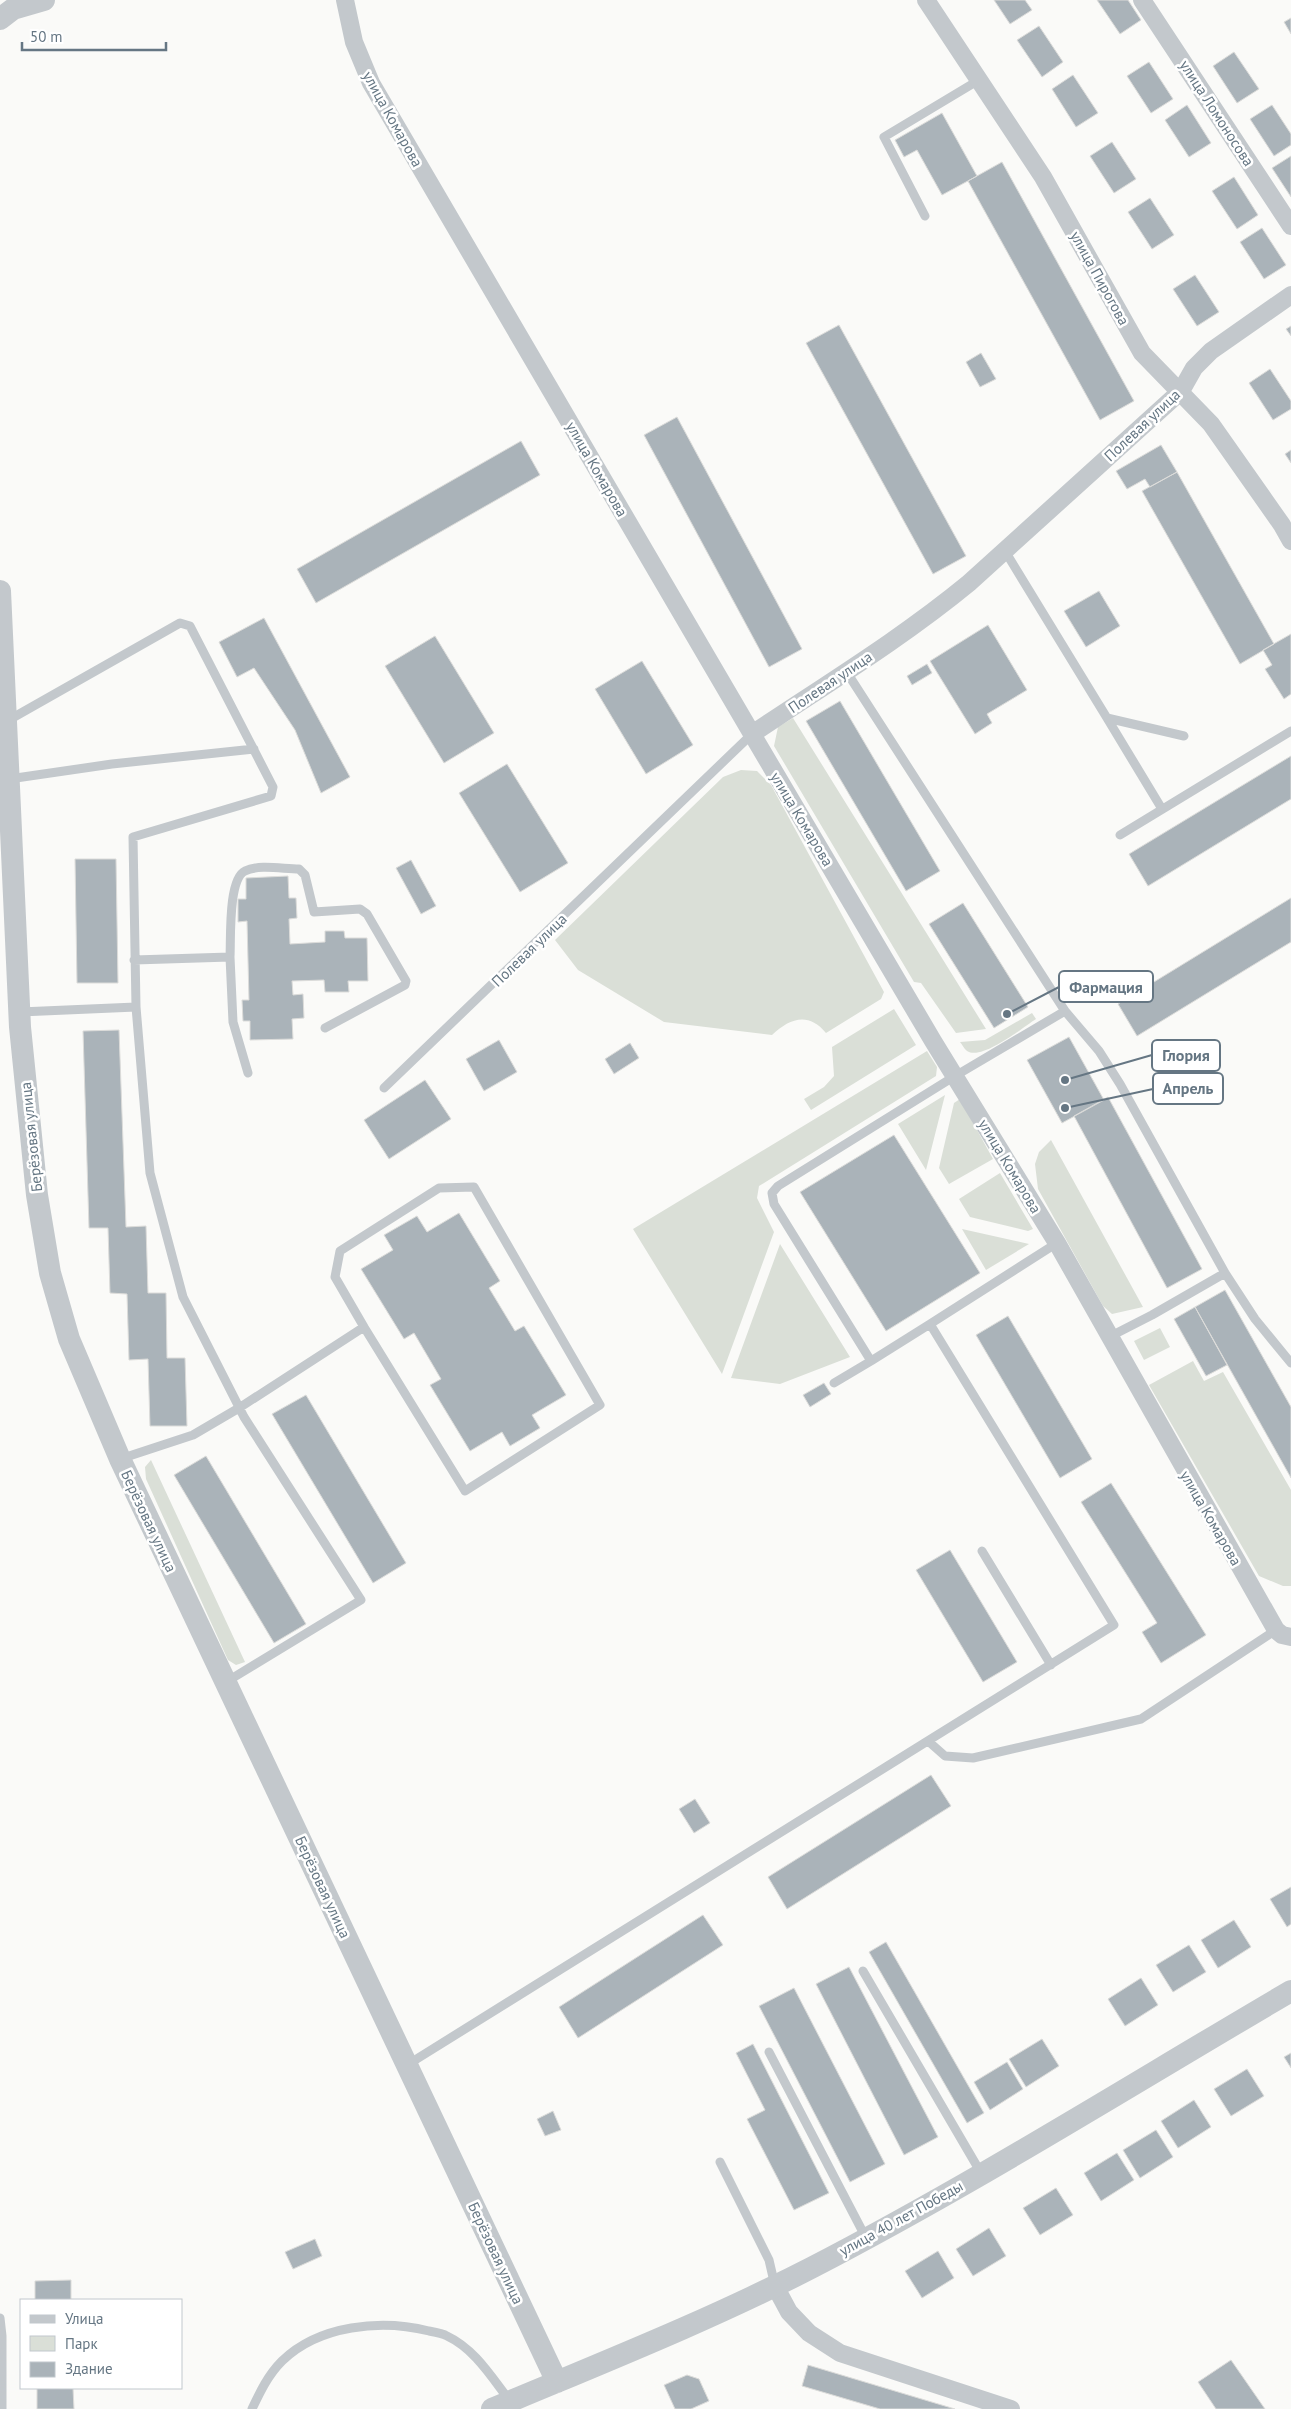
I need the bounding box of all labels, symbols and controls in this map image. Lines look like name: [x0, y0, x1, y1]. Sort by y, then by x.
scale bar: [22, 20, 166, 52]
text: 50 m: [30, 27, 63, 46]
street label: улица Ломоносова: [1176, 56, 1258, 170]
street label: улица Комарова: [359, 68, 427, 170]
street label: улица Пирогова: [1066, 228, 1134, 328]
street label: Полевая улица: [1100, 385, 1184, 465]
street label: улица Комарова: [562, 418, 632, 520]
street label: Полевая улица: [784, 647, 876, 717]
street label: улица Комарова: [766, 768, 838, 870]
street label: Полевая улица: [487, 909, 571, 991]
callout: Фармация: [1059, 971, 1153, 1002]
text: Фармация: [1069, 977, 1143, 997]
callout: Глория: [1152, 1040, 1220, 1071]
text: Глория: [1162, 1045, 1210, 1065]
callout: Апрель: [1153, 1073, 1223, 1104]
text: Апрель: [1163, 1078, 1214, 1098]
street label: Берёзовая улица: [16, 1081, 46, 1193]
street label: улица Комарова: [974, 1115, 1046, 1217]
street label: Берёзовая улица: [117, 1467, 181, 1575]
street label: улица Комарова: [1176, 1467, 1246, 1569]
street label: Берёзовая улица: [291, 1833, 355, 1941]
street label: улица 40 лет Победы: [836, 2176, 966, 2260]
street label: Берёзовая улица: [464, 2199, 528, 2307]
legend: [20, 2299, 182, 2389]
text: Улица: [65, 2309, 103, 2328]
text: Парк: [65, 2334, 98, 2353]
text: Здание: [65, 2359, 113, 2378]

